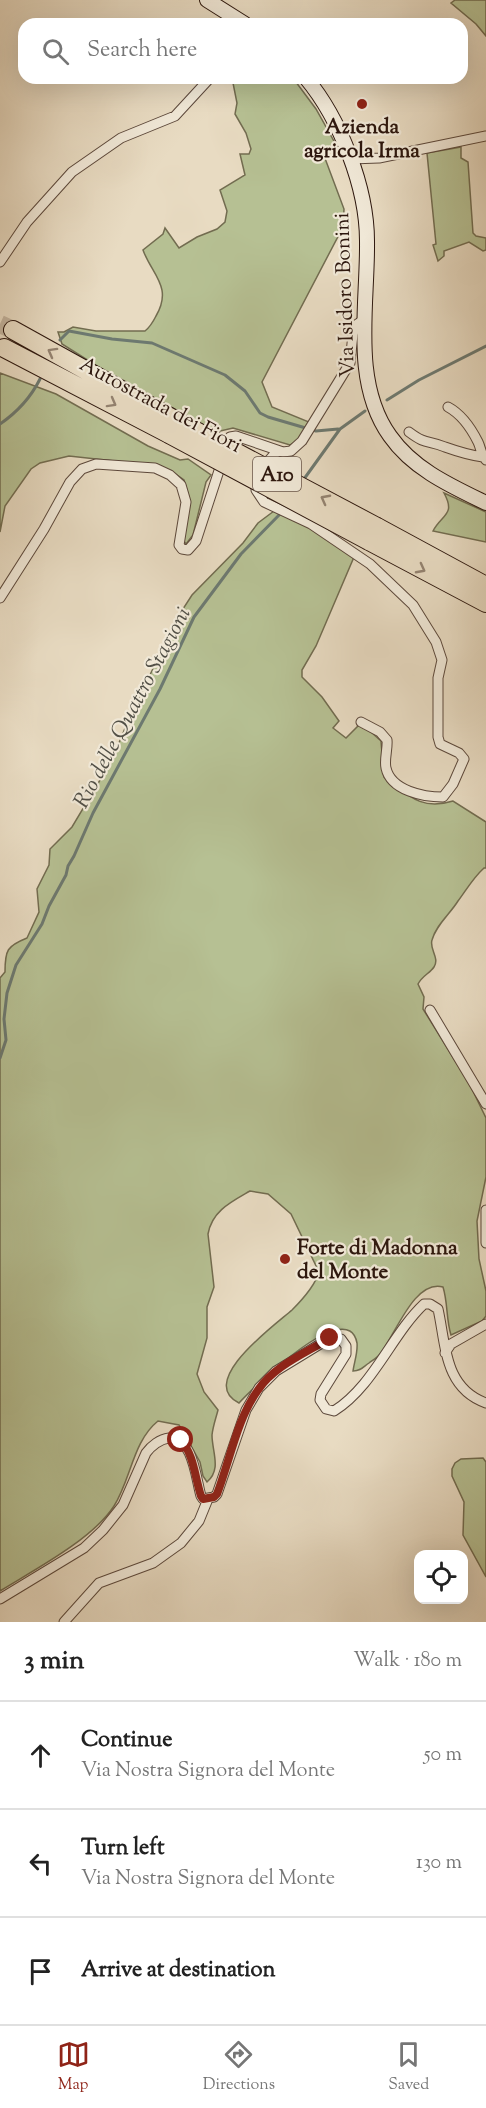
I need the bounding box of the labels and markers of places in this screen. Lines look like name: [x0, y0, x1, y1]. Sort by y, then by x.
marker: Azienda agricola Irma: [355, 97, 369, 111]
place label: Azienda agricola Irma: [304, 113, 420, 167]
place label: Forte di Madonna del Monte: [297, 1234, 458, 1288]
marker: Forte di Madonna del Monte: [278, 1252, 292, 1266]

